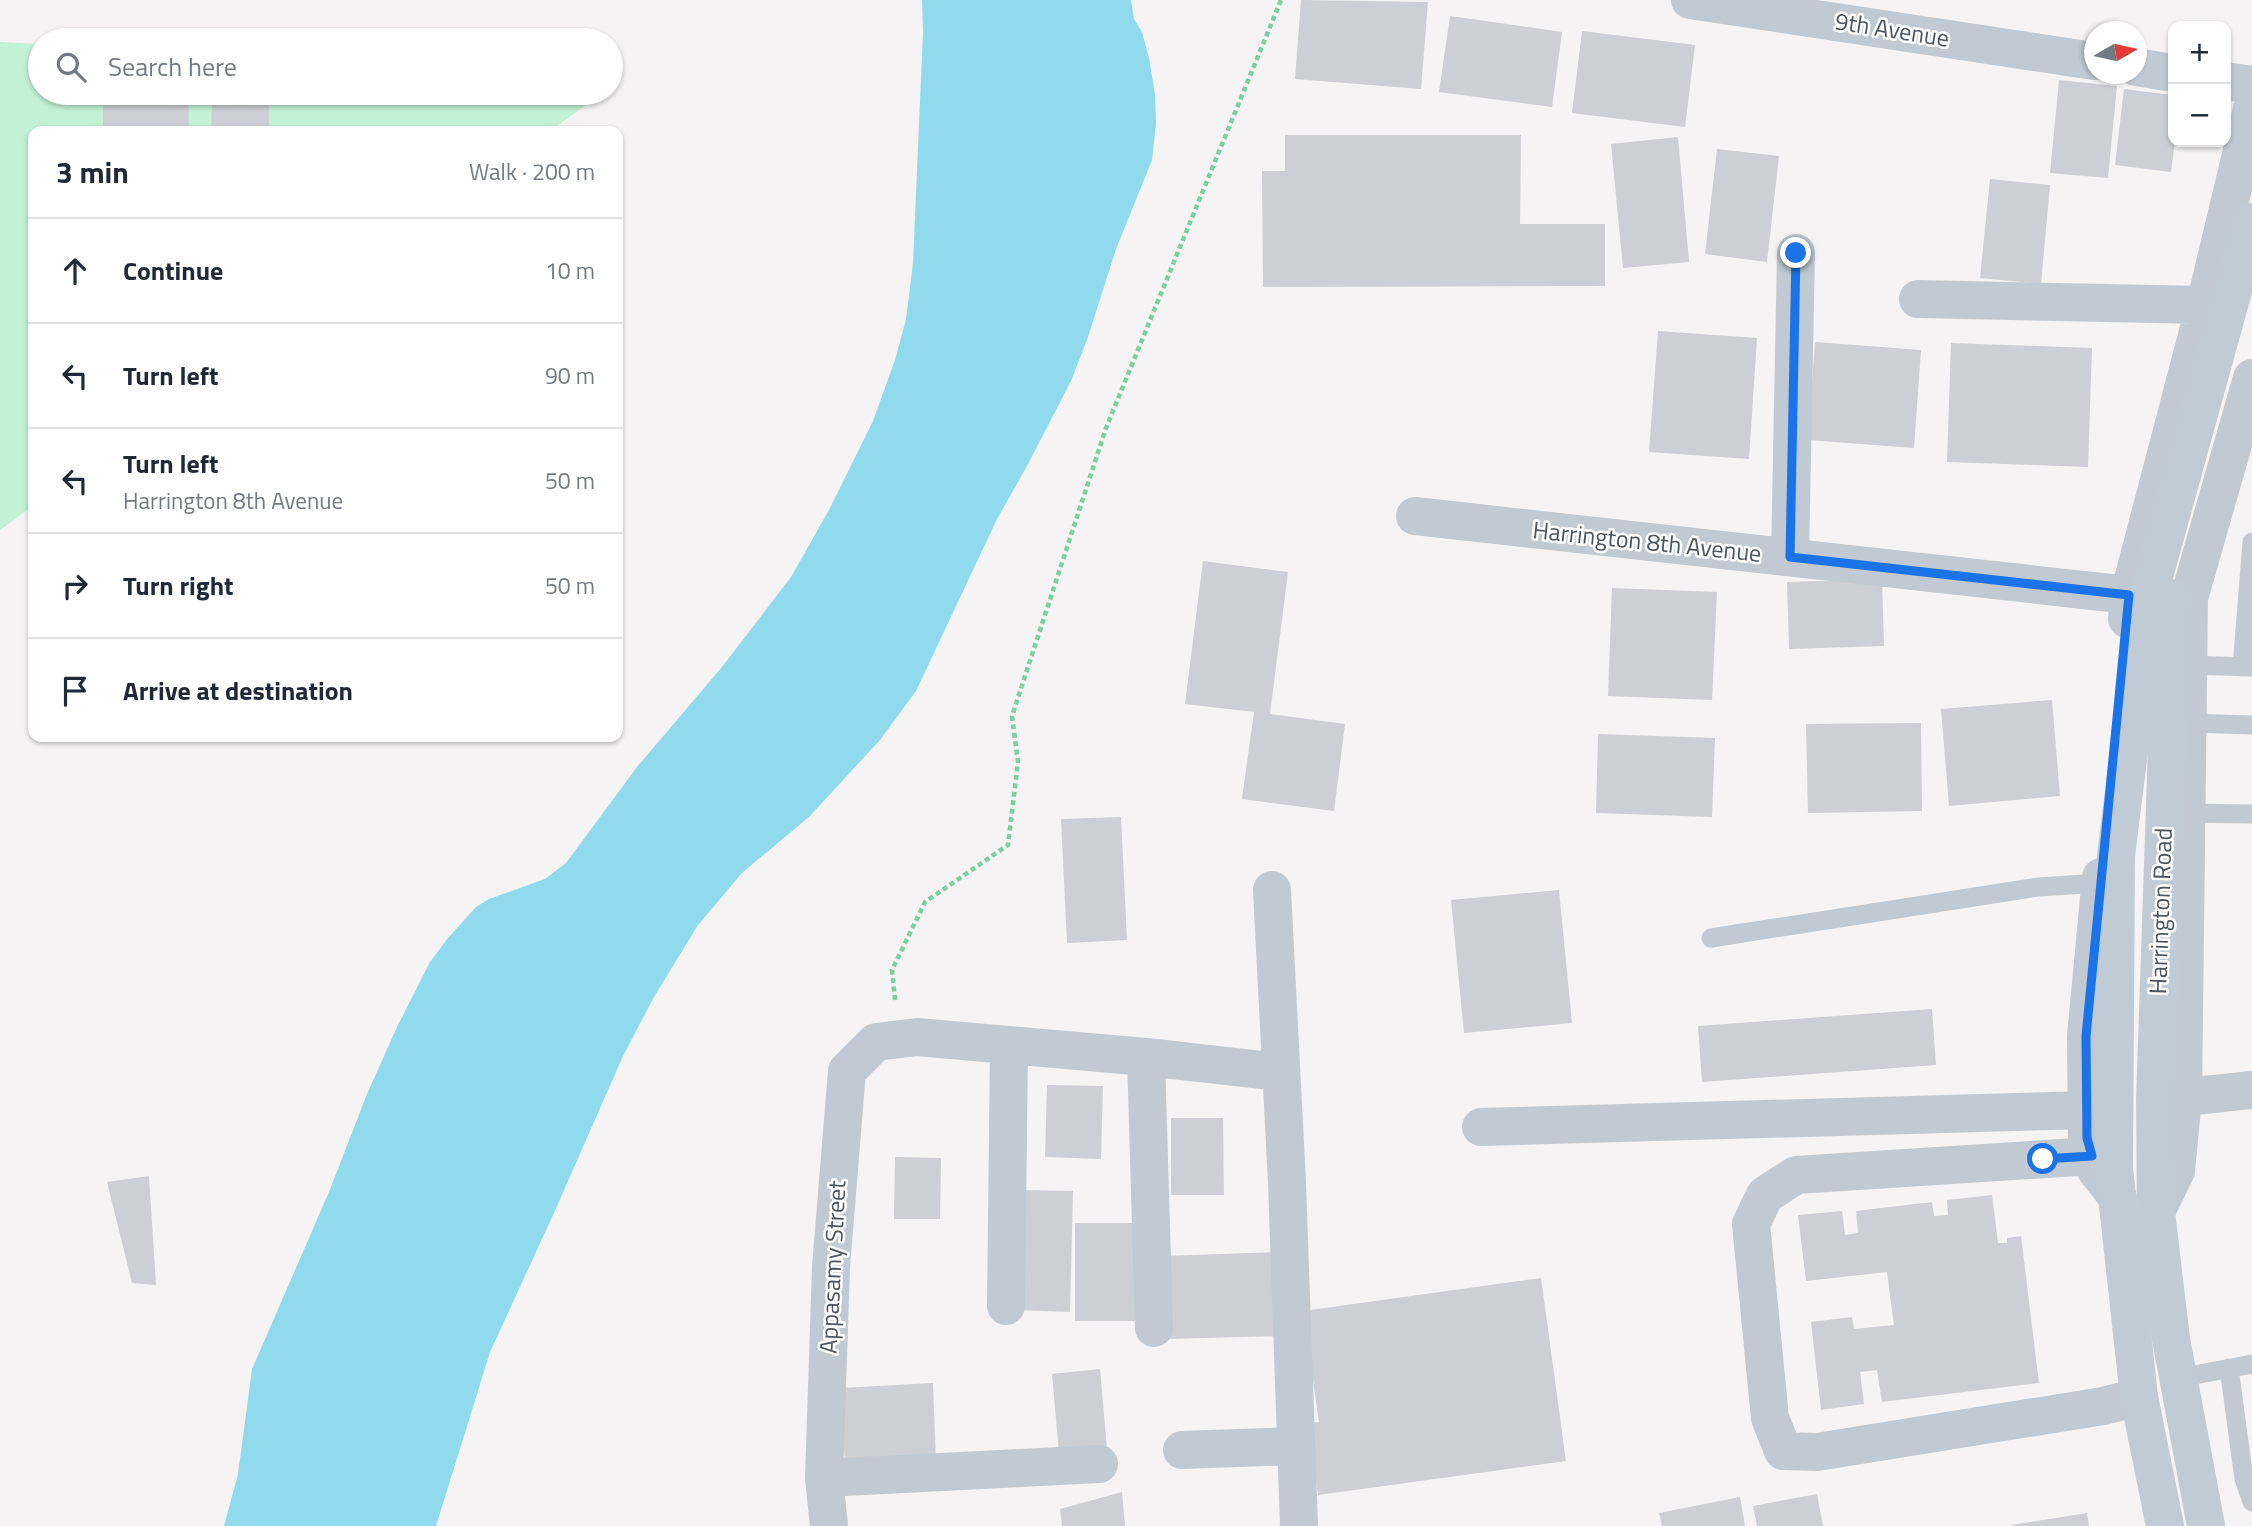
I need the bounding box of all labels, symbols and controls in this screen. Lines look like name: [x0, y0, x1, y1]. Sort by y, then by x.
street label: 9th Avenue: [1832, 2, 1952, 56]
north arrow: [2084, 21, 2147, 84]
map controls: [2168, 21, 2231, 147]
button: +: [2168, 21, 2231, 84]
search box: [28, 28, 623, 105]
text: Search here: [108, 47, 237, 86]
icon: search: [52, 48, 90, 86]
button: −: [2168, 84, 2231, 147]
text: 3 min: [56, 149, 129, 195]
text: Walk · 200 m: [469, 154, 595, 189]
route end: [1780, 237, 1811, 268]
text: Continue: [123, 251, 223, 290]
icon: ahead: [56, 252, 94, 290]
text: 10 m: [545, 253, 595, 288]
text: Turn left: [123, 356, 218, 395]
icon: left: [56, 357, 94, 395]
text: 90 m: [545, 358, 595, 393]
text: Turn left: [123, 444, 218, 483]
icon: left: [56, 462, 94, 500]
text: 50 m: [545, 463, 595, 498]
text: Harrington 8th Avenue: [123, 483, 343, 518]
street label: Harrington 8th Avenue: [1531, 511, 1763, 571]
text: Turn right: [123, 566, 234, 605]
icon: right: [56, 567, 94, 605]
text: 50 m: [545, 568, 595, 603]
text: Arrive at destination: [123, 671, 353, 710]
icon: arrive: [56, 672, 94, 710]
street label: Harrington Road: [2139, 827, 2181, 995]
route start: [2027, 1143, 2058, 1174]
street label: Appasamy Street: [809, 1179, 855, 1355]

